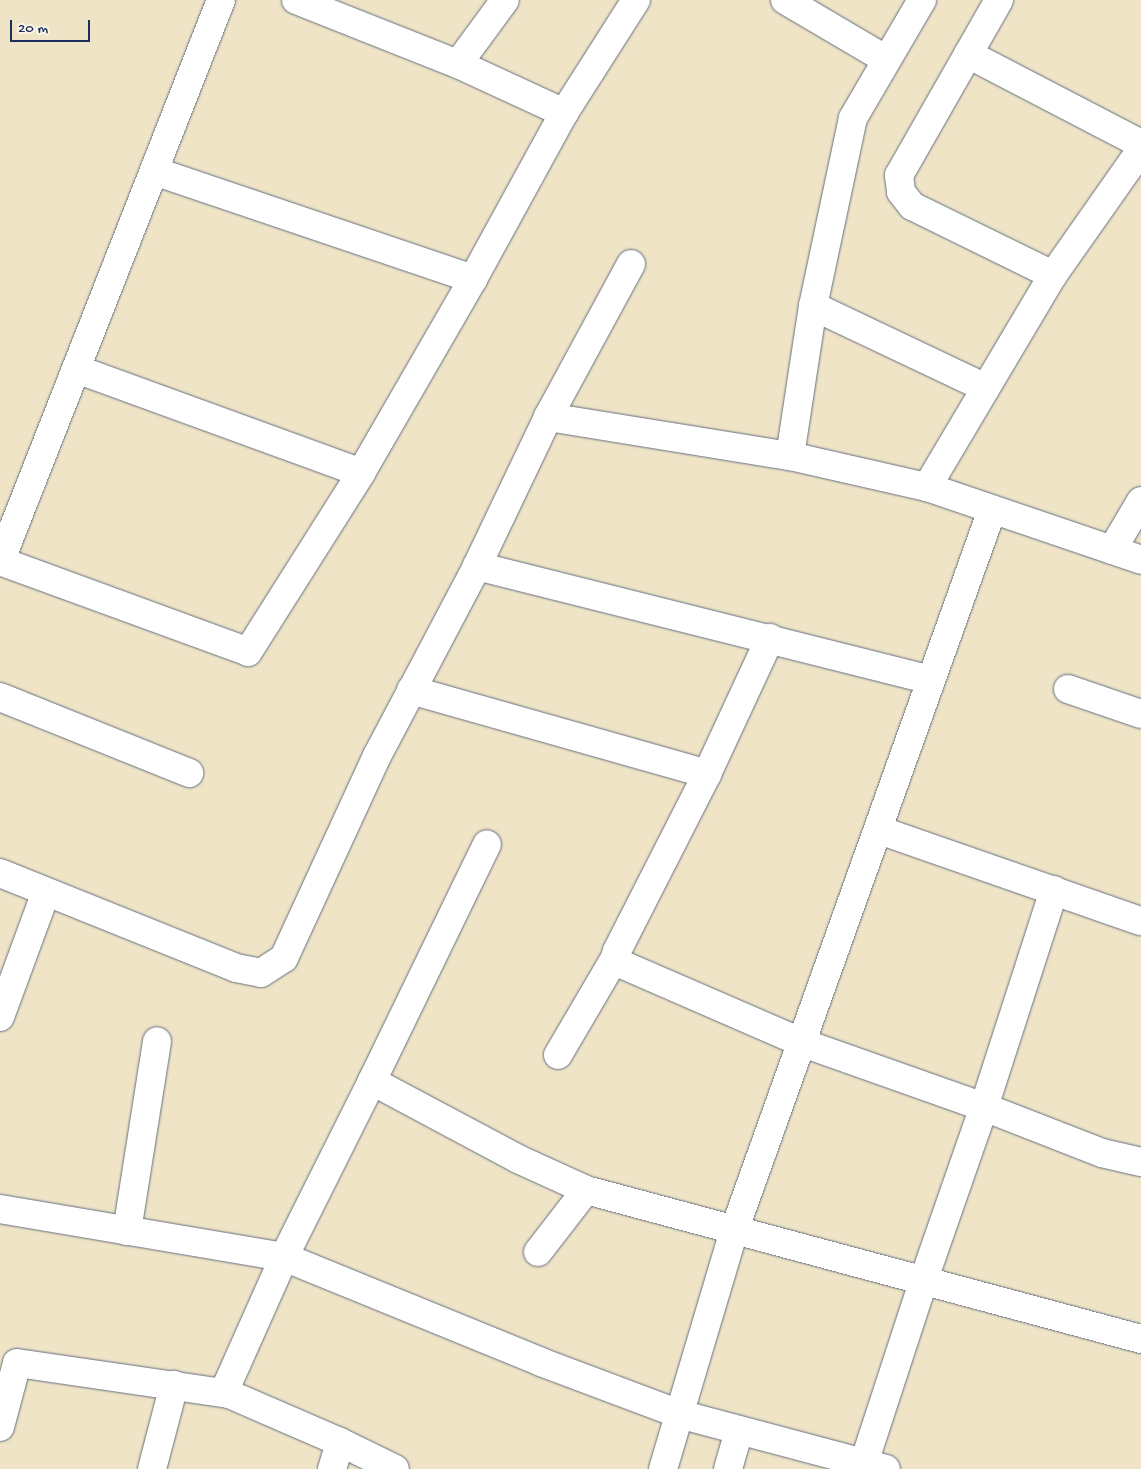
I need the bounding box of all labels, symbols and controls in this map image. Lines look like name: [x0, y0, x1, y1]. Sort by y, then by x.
scale bar: [12, 10, 92, 42]
text: 20 m: [18, 20, 48, 38]

